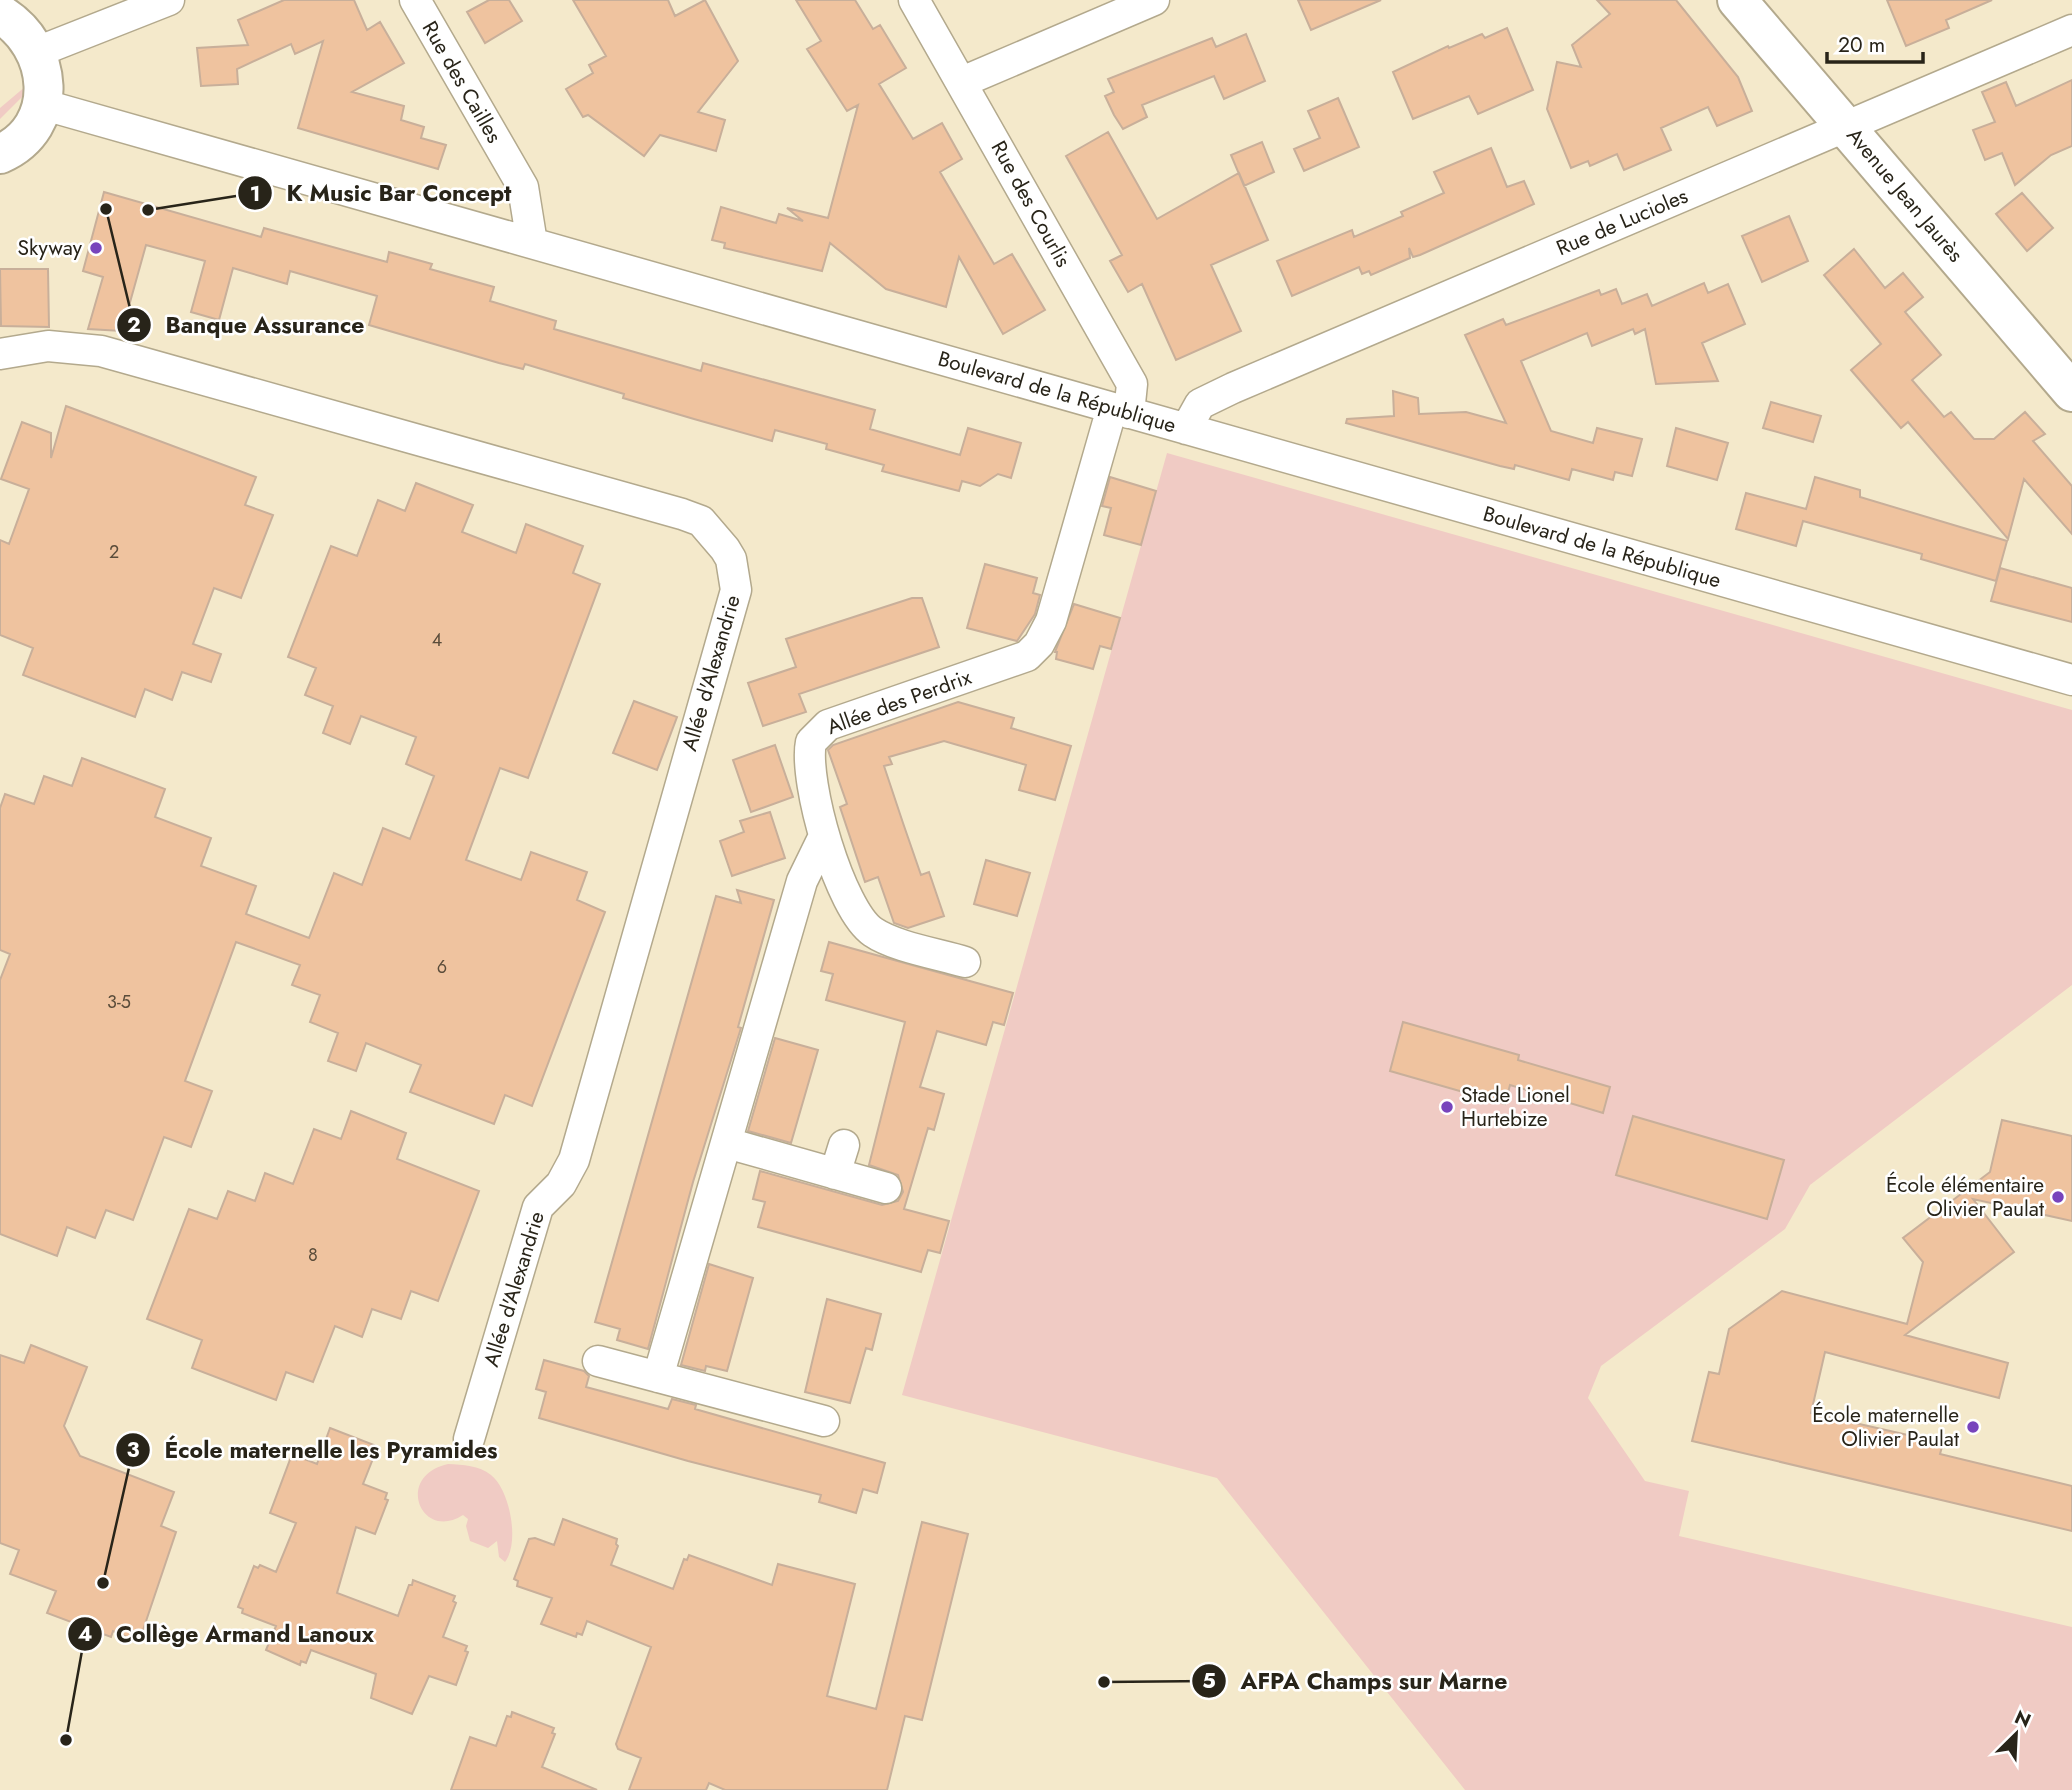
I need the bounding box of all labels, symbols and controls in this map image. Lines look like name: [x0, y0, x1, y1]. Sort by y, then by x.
street label: Rue des Cailles: [415, 15, 509, 149]
scale bar: [1827, 21, 1923, 65]
text: 20 m: [1838, 30, 1885, 60]
street label: Avenue Jean Jaurès: [1840, 121, 1970, 269]
street label: Rue des Courlis: [984, 135, 1078, 273]
callout: K Music Bar Concept: [238, 171, 526, 215]
text: K Music Bar Concept: [287, 176, 512, 210]
text: 1: [250, 179, 260, 209]
street label: Rue de Lucioles: [1552, 181, 1692, 263]
place label: Skyway: [18, 233, 83, 263]
marker: Skyway: [88, 240, 104, 256]
callout: Banque Assurance: [117, 303, 379, 347]
text: Banque Assurance: [165, 308, 365, 342]
text: 2: [127, 310, 141, 340]
street label: Boulevard de la République: [934, 344, 1180, 440]
street label: Boulevard de la République: [1479, 499, 1725, 595]
house number: 2: [109, 539, 119, 565]
street label: Allée d'Alexandrie: [674, 591, 748, 754]
house number: 4: [432, 627, 442, 653]
street label: Allée des Perdrix: [823, 662, 975, 742]
house number: 6: [437, 954, 447, 980]
house number: 3-5: [107, 989, 131, 1015]
place label: Stade Lionel Hurtebize: [1461, 1080, 1570, 1134]
marker: Stade Lionel Hurtebize: [1439, 1099, 1455, 1115]
place label: École élémentaire Olivier Paulat: [1886, 1170, 2044, 1224]
marker: École élémentaire Olivier Paulat: [2050, 1189, 2066, 1205]
street label: Allée d'Alexandrie: [476, 1208, 552, 1370]
house number: 8: [308, 1242, 318, 1268]
place label: École maternelle Olivier Paulat: [1812, 1400, 1959, 1454]
marker: École maternelle Olivier Paulat: [1965, 1419, 1981, 1435]
callout: École maternelle les Pyramides: [116, 1428, 512, 1472]
text: École maternelle les Pyramides: [164, 1433, 498, 1467]
text: 3: [126, 1435, 140, 1465]
callout: Collège Armand Lanoux: [67, 1612, 388, 1656]
text: Collège Armand Lanoux: [116, 1617, 375, 1651]
text: 4: [78, 1619, 92, 1649]
callout: AFPA Champs sur Marne: [1191, 1659, 1521, 1703]
text: AFPA Champs sur Marne: [1239, 1664, 1508, 1698]
text: 5: [1202, 1666, 1216, 1696]
north arrow: [1981, 1699, 2051, 1769]
text: N: [2010, 1704, 2035, 1734]

